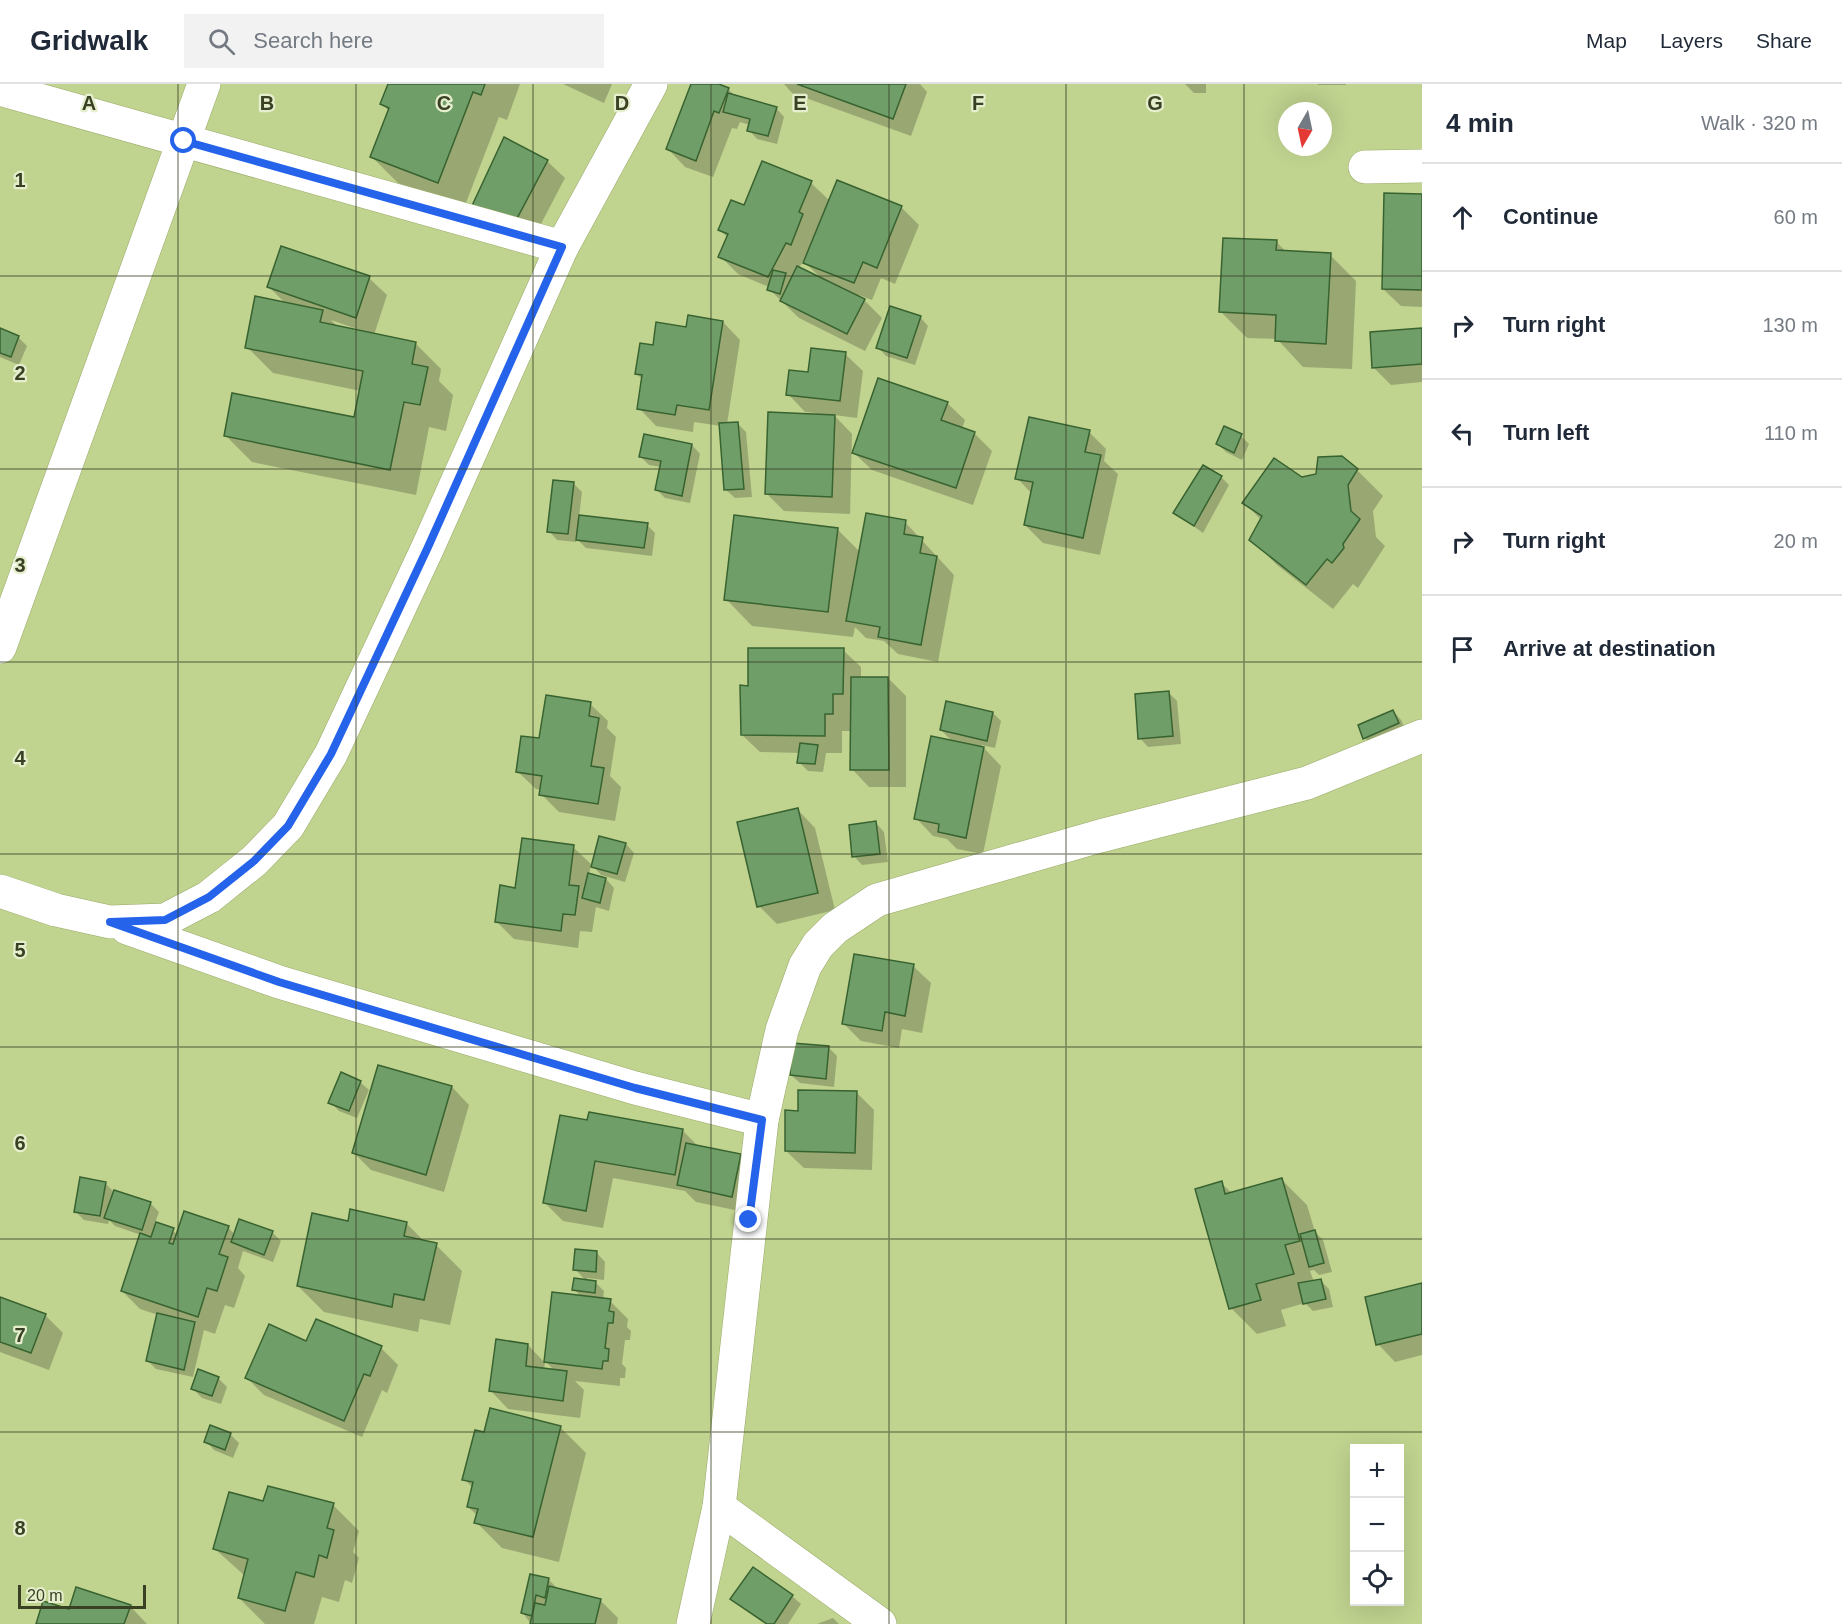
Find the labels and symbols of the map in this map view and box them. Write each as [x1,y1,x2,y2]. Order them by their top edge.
text: A [82,92,96,114]
text: B [260,92,274,114]
text: C [437,92,451,114]
text: D [615,92,629,114]
text: E [793,92,807,114]
text: F [972,92,984,114]
text: G [1147,92,1163,114]
north arrow [1278,102,1332,156]
route start [170,127,196,153]
text: 1 [14,169,26,191]
text: 2 [14,362,26,384]
text: 3 [14,554,26,576]
text: 4 [14,747,26,769]
text: 5 [14,939,26,961]
text: 6 [14,1132,26,1154]
route end [735,1206,761,1232]
text: 7 [14,1324,26,1346]
text: 8 [14,1517,26,1539]
scale bar [18,1582,146,1610]

